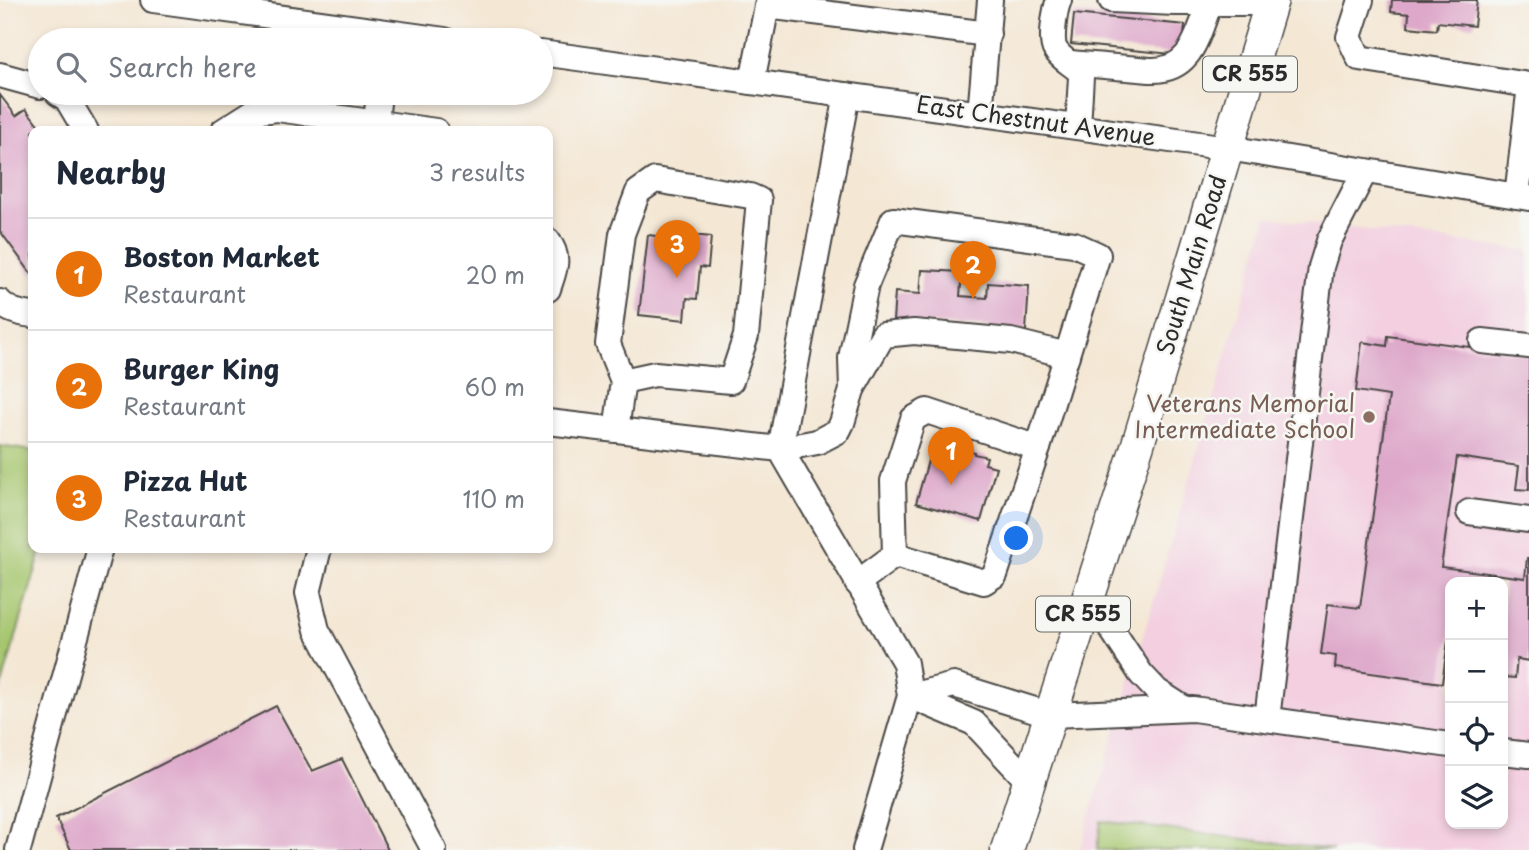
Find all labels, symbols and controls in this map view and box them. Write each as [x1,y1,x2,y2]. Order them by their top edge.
search box [28,28,553,105]
text: Search here [108,47,257,86]
icon: search [52,48,90,86]
road number: CR 555 [1203,56,1297,92]
street label: East Chestnut Avenue [914,85,1158,154]
text: Nearby [56,149,166,194]
text: 3 results [429,154,525,189]
street label: South Main Road [1147,170,1235,359]
pin: 3 [654,220,700,278]
text: Boston Market [123,237,320,276]
pin: 2 [950,241,996,299]
text: 1 [74,257,85,292]
text: 20 m [466,257,525,292]
text: Restaurant [123,276,246,311]
text: Burger King [123,349,279,388]
text: 2 [71,369,87,404]
text: 60 m [465,369,525,404]
place label: Veterans Memorial Intermediate School [1135,385,1355,446]
text: Restaurant [123,388,246,423]
marker: Veterans Memorial Intermediate School [1361,409,1377,425]
pin: 1 [928,427,974,485]
text: Pizza Hut [123,461,248,500]
text: 3 [71,481,87,516]
text: 110 m [463,481,525,516]
text: Restaurant [123,500,246,535]
your location [999,521,1033,555]
map controls [1445,577,1508,829]
button: + [1445,577,1508,640]
road number: CR 555 [1036,596,1130,632]
button: − [1445,640,1508,703]
button: locate [1445,703,1508,766]
button: layers [1445,766,1508,829]

